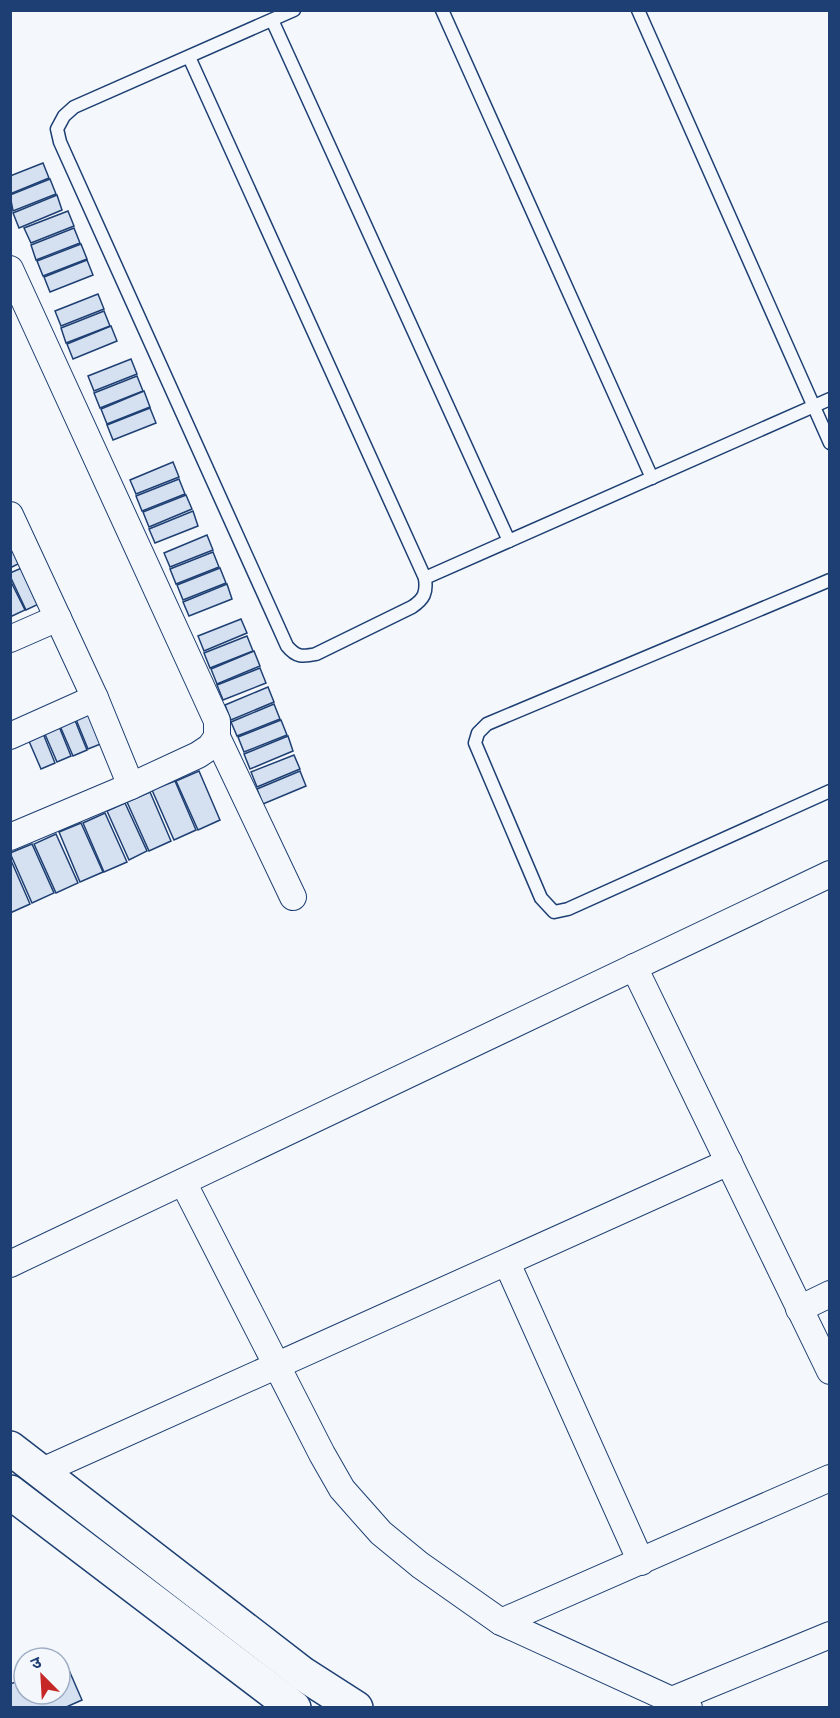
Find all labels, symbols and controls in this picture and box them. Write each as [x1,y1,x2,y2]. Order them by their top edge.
north arrow [12,1646,72,1706]
text: उ [28,1652,45,1673]

